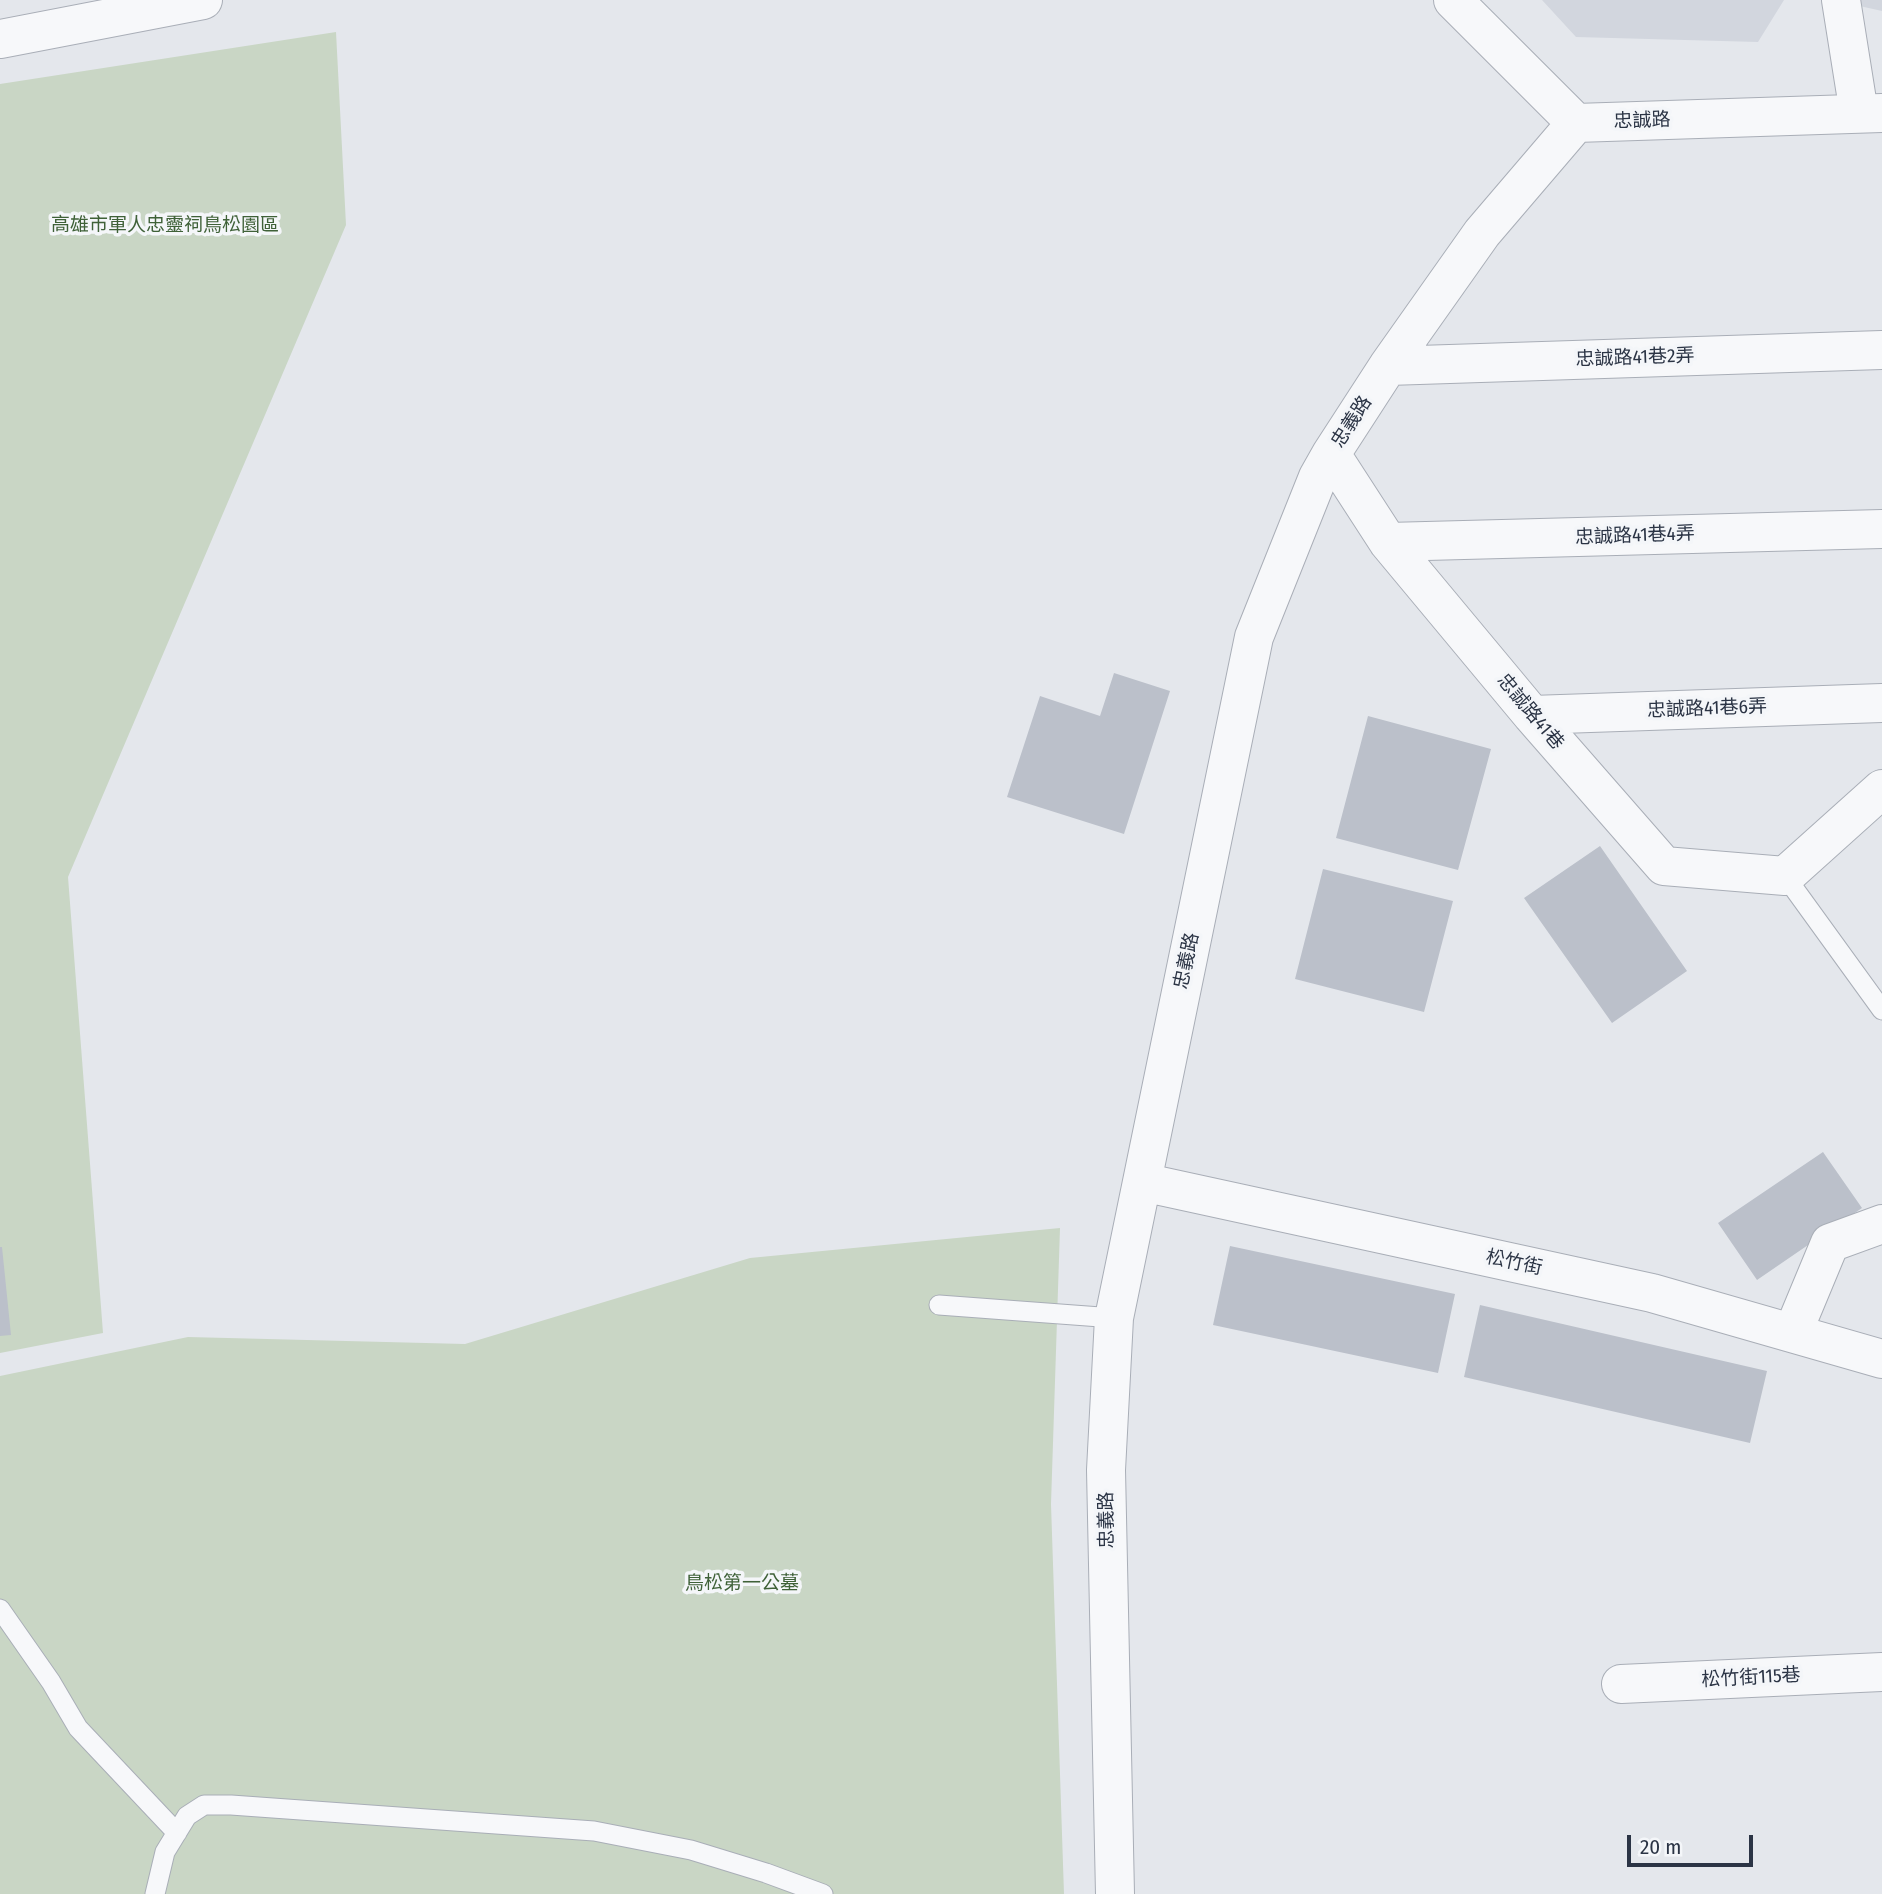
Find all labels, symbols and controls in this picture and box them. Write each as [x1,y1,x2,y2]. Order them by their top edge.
street label: 忠誠路 [1613,109,1671,133]
park label: 高雄市軍人忠靈祠鳥松園區 [51,215,279,237]
street label: 忠誠路41巷2弄 [1575,345,1695,371]
street label: 忠義路 [1327,392,1377,452]
street label: 忠誠路41巷4弄 [1575,523,1695,549]
street label: 忠誠路41巷 [1492,670,1568,754]
street label: 忠誠路41巷6弄 [1647,696,1767,722]
street label: 忠義路 [1170,931,1204,991]
street label: 松竹街 [1484,1246,1544,1280]
street label: 忠義路 [1095,1491,1119,1549]
park label: 鳥松第一公墓 [685,1573,799,1595]
street label: 松竹街115巷 [1701,1664,1801,1692]
scale bar [1630,1820,1756,1864]
text: 20 m [1640,1834,1681,1860]

